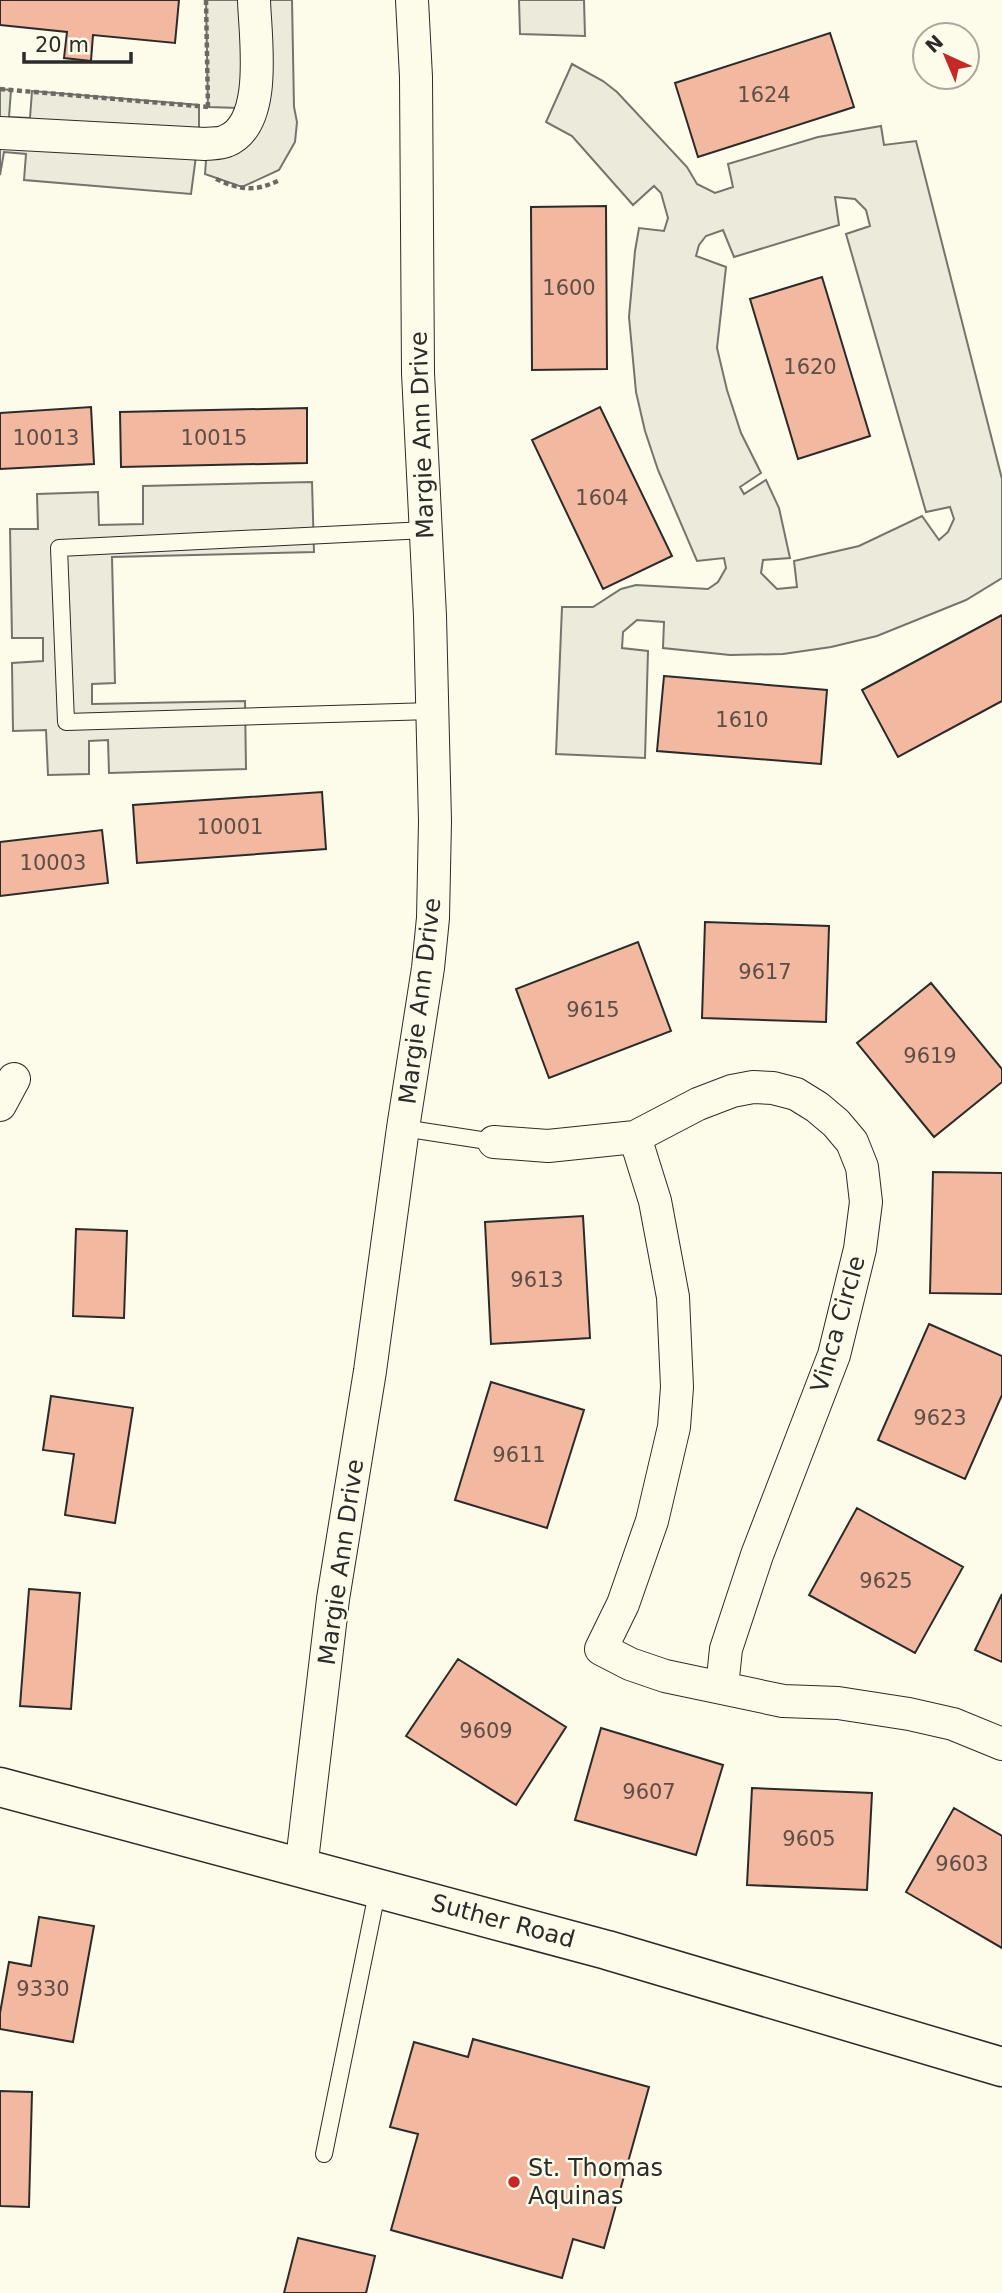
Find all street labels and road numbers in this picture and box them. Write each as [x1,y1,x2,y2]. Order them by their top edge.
street label: Margie Ann Drive [404,331,440,539]
street label: Margie Ann Drive [393,896,447,1106]
street label: Vinca Circle [805,1253,871,1395]
street label: Margie Ann Drive [313,1457,369,1667]
street label: Suther Road [428,1888,578,1954]

